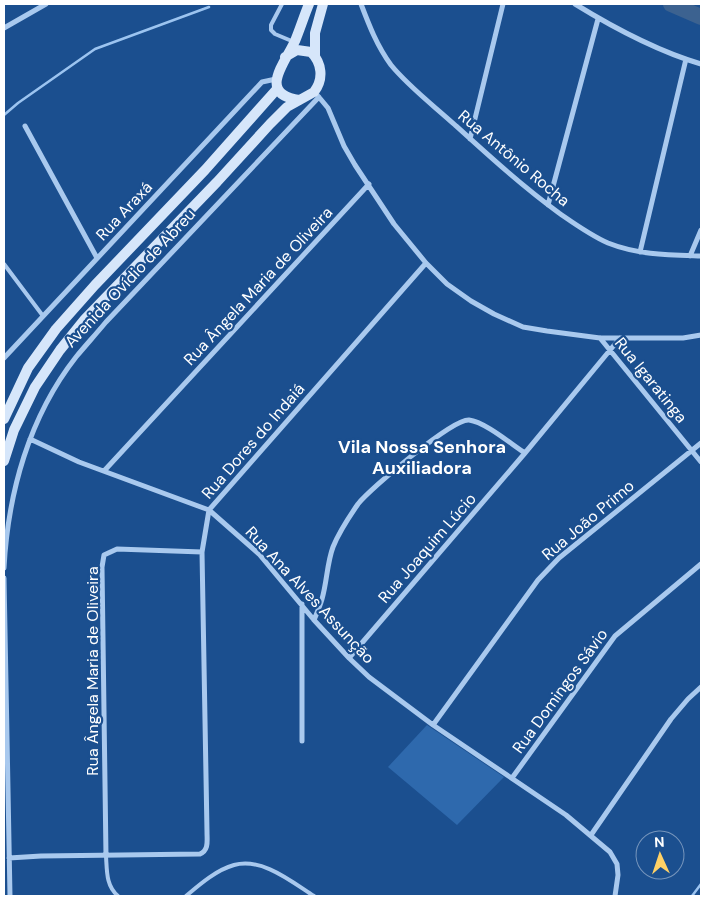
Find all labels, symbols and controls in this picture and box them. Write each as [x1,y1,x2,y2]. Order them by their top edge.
street label: Rua Antônio Rocha [454,105,574,211]
street label: Rua Araxá [91,177,157,245]
street label: Rua Ângela Maria de Oliveira [179,202,337,370]
street label: Avenida Ovídio de Abreu [60,204,200,352]
street label: Rua Igaratinga [610,333,692,427]
street label: Rua Dores do Indaiá [197,379,309,503]
district label: Vila Nossa Senhora Auxiliadora [338,435,506,480]
street label: Rua João Primo [537,475,639,565]
street label: Rua Joaquim Lúcio [373,488,481,608]
street label: Rua Ana Alves Assunção [241,522,379,668]
street label: Rua Ângela Maria de Oliveira [82,566,103,776]
street label: Rua Domingos Sávio [508,624,612,758]
north arrow [635,830,685,880]
text: N [654,833,665,851]

